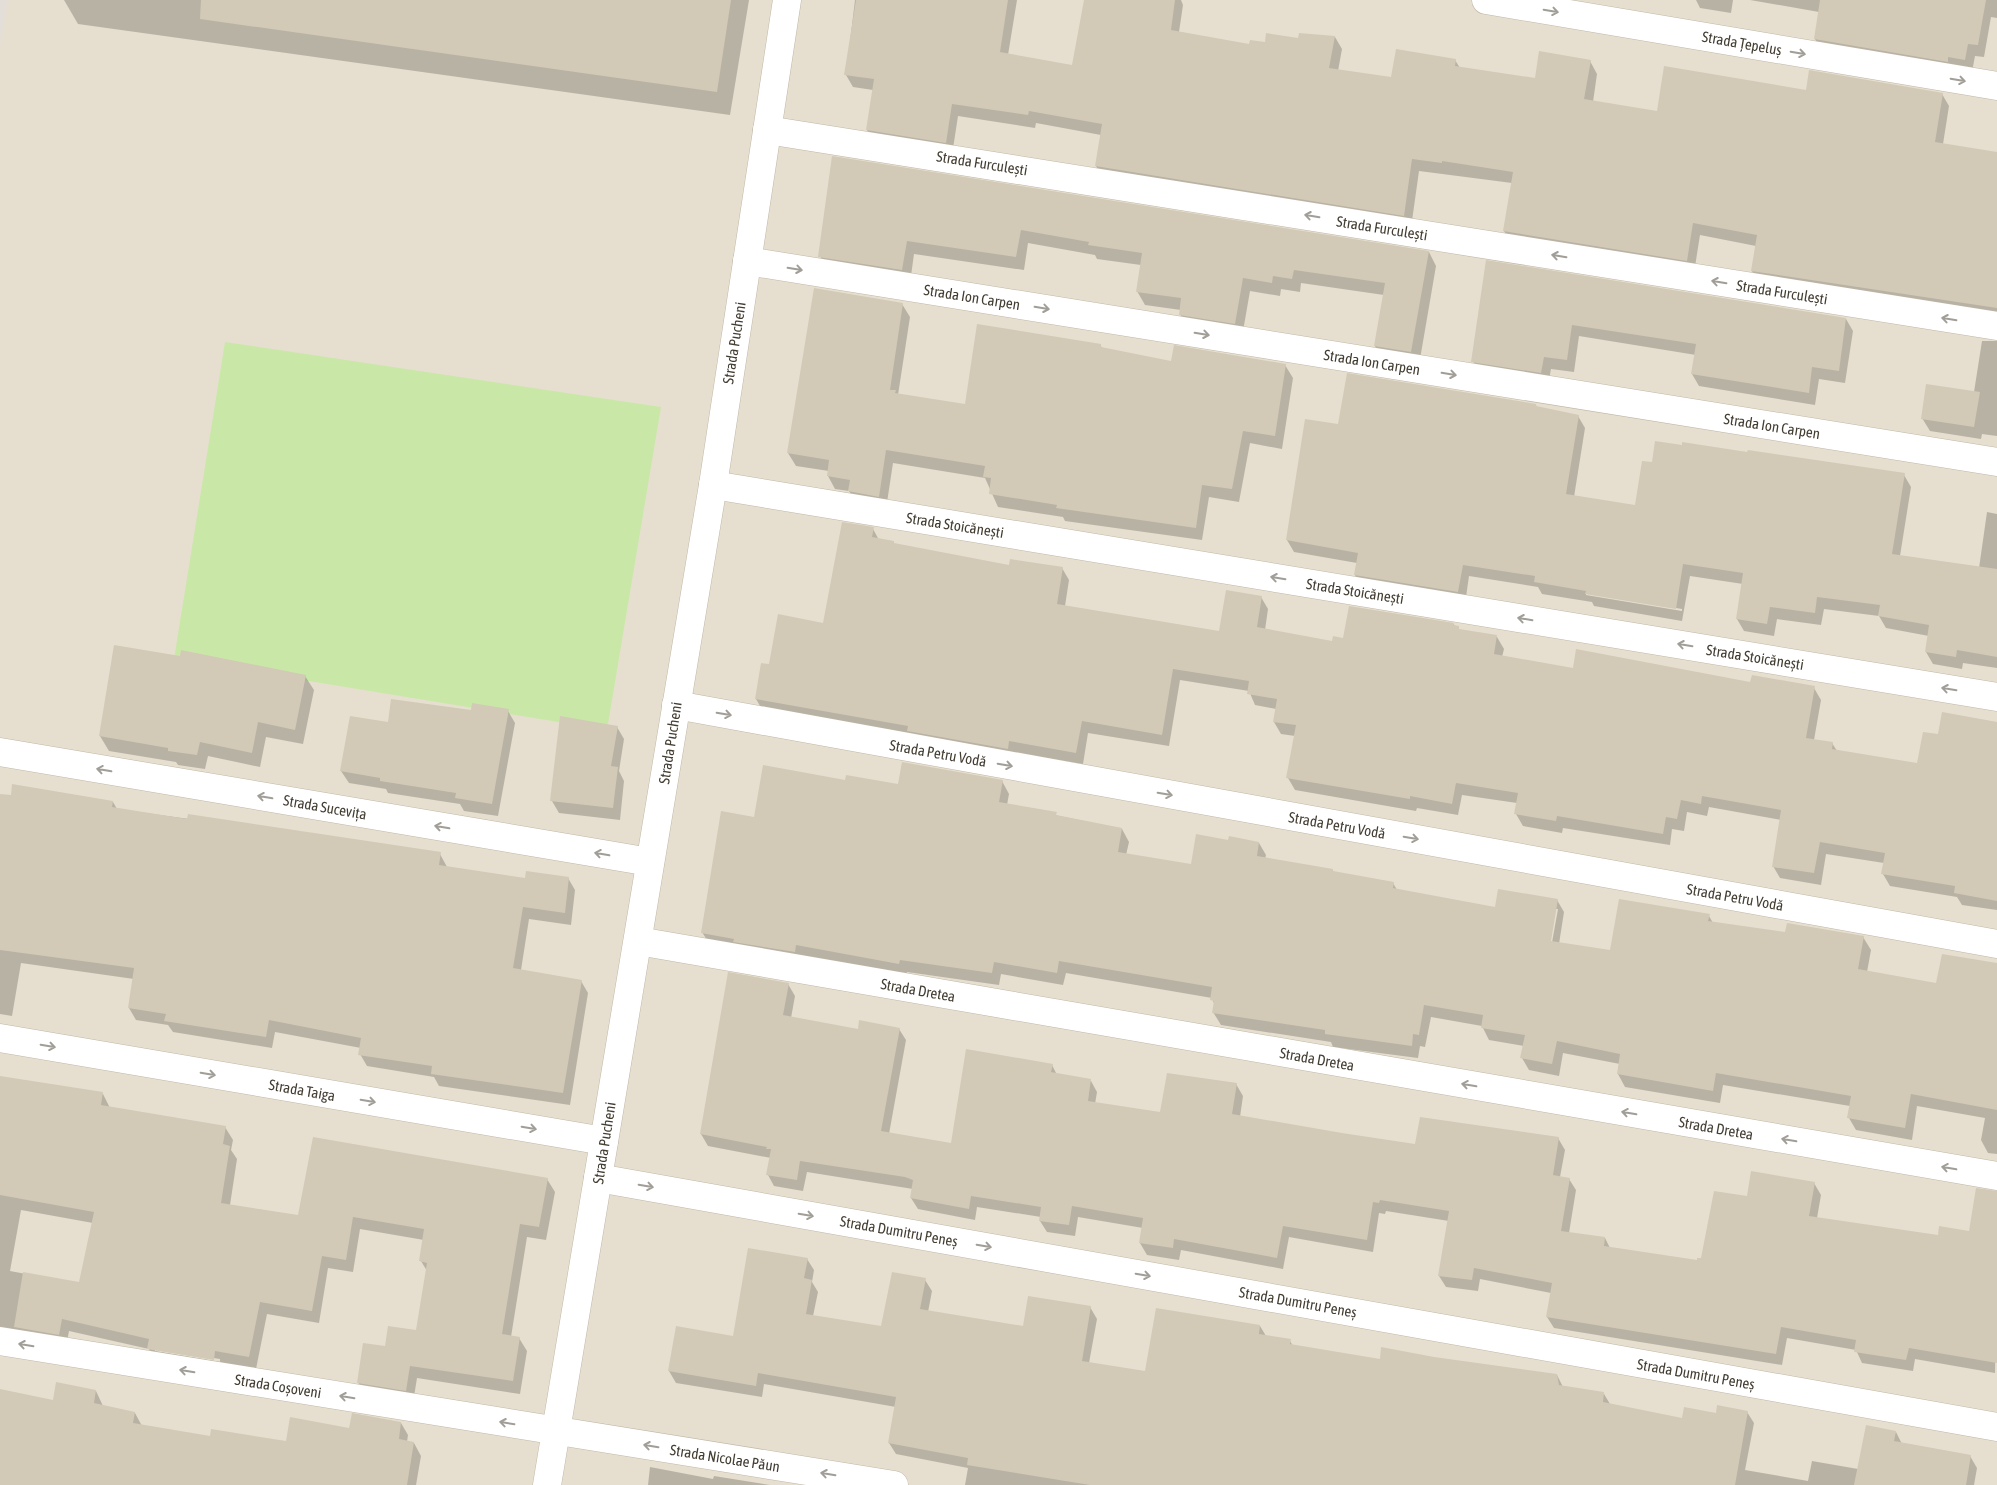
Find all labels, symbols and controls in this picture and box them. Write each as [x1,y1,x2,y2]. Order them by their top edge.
one-way arrow [1543,7,1559,17]
street label: Strada Țepeluș [1701,28,1783,58]
one-way arrow [1789,48,1805,58]
one-way arrow [1950,75,1966,85]
street label: Strada Furculești [935,147,1029,179]
one-way arrow [1304,211,1320,221]
street label: Strada Furculești [1335,212,1429,244]
one-way arrow [1551,251,1567,261]
one-way arrow [786,264,802,274]
one-way arrow [1712,276,1728,286]
street label: Strada Furculești [1735,276,1829,308]
street label: Strada Ion Carpen [923,281,1021,313]
street label: Strada Pucheni [719,301,749,385]
one-way arrow [1033,304,1049,314]
one-way arrow [1941,313,1957,323]
one-way arrow [1194,330,1210,340]
street label: Strada Ion Carpen [1323,346,1421,378]
one-way arrow [1441,369,1457,379]
street label: Strada Ion Carpen [1723,410,1821,442]
street label: Strada Stoicănești [905,509,1005,541]
one-way arrow [1270,573,1286,583]
street label: Strada Stoicănești [1305,575,1405,607]
one-way arrow [1517,613,1533,623]
one-way arrow [1677,640,1693,650]
street label: Strada Stoicănești [1705,641,1805,673]
one-way arrow [1941,683,1957,693]
street label: Strada Pucheni [655,701,685,785]
one-way arrow [716,710,732,720]
street label: Strada Petru Vodă [888,736,988,770]
one-way arrow [996,760,1012,770]
one-way arrow [97,764,113,774]
one-way arrow [1156,789,1172,799]
one-way arrow [257,791,273,801]
street label: Strada Sucevița [282,791,368,823]
street label: Strada Petru Vodă [1287,808,1387,842]
one-way arrow [435,821,451,831]
one-way arrow [1402,834,1418,844]
one-way arrow [595,848,611,858]
street label: Strada Petru Vodă [1685,880,1785,914]
street label: Strada Dretea [879,975,957,1005]
one-way arrow [40,1042,56,1052]
street label: Strada Dretea [1278,1044,1356,1074]
one-way arrow [200,1069,216,1079]
street label: Strada Taiga [268,1076,336,1104]
one-way arrow [1461,1079,1477,1089]
one-way arrow [360,1096,376,1106]
street label: Strada Pucheni [589,1101,619,1185]
one-way arrow [1621,1107,1637,1117]
street label: Strada Dretea [1677,1113,1755,1143]
one-way arrow [520,1124,536,1134]
one-way arrow [1781,1135,1797,1145]
one-way arrow [1941,1162,1957,1172]
one-way arrow [638,1182,654,1192]
one-way arrow [798,1210,814,1220]
street label: Strada Dumitru Peneș [839,1212,959,1250]
one-way arrow [975,1242,991,1252]
one-way arrow [1135,1270,1151,1280]
street label: Strada Dumitru Peneș [1238,1283,1358,1321]
one-way arrow [19,1340,35,1350]
street label: Strada Dumitru Peneș [1636,1355,1756,1393]
one-way arrow [179,1366,195,1376]
street label: Strada Coșoveni [233,1371,323,1401]
one-way arrow [339,1392,355,1402]
one-way arrow [500,1418,516,1428]
one-way arrow [643,1440,659,1450]
street label: Strada Nicolae Păun [669,1441,781,1475]
one-way arrow [821,1469,837,1479]

